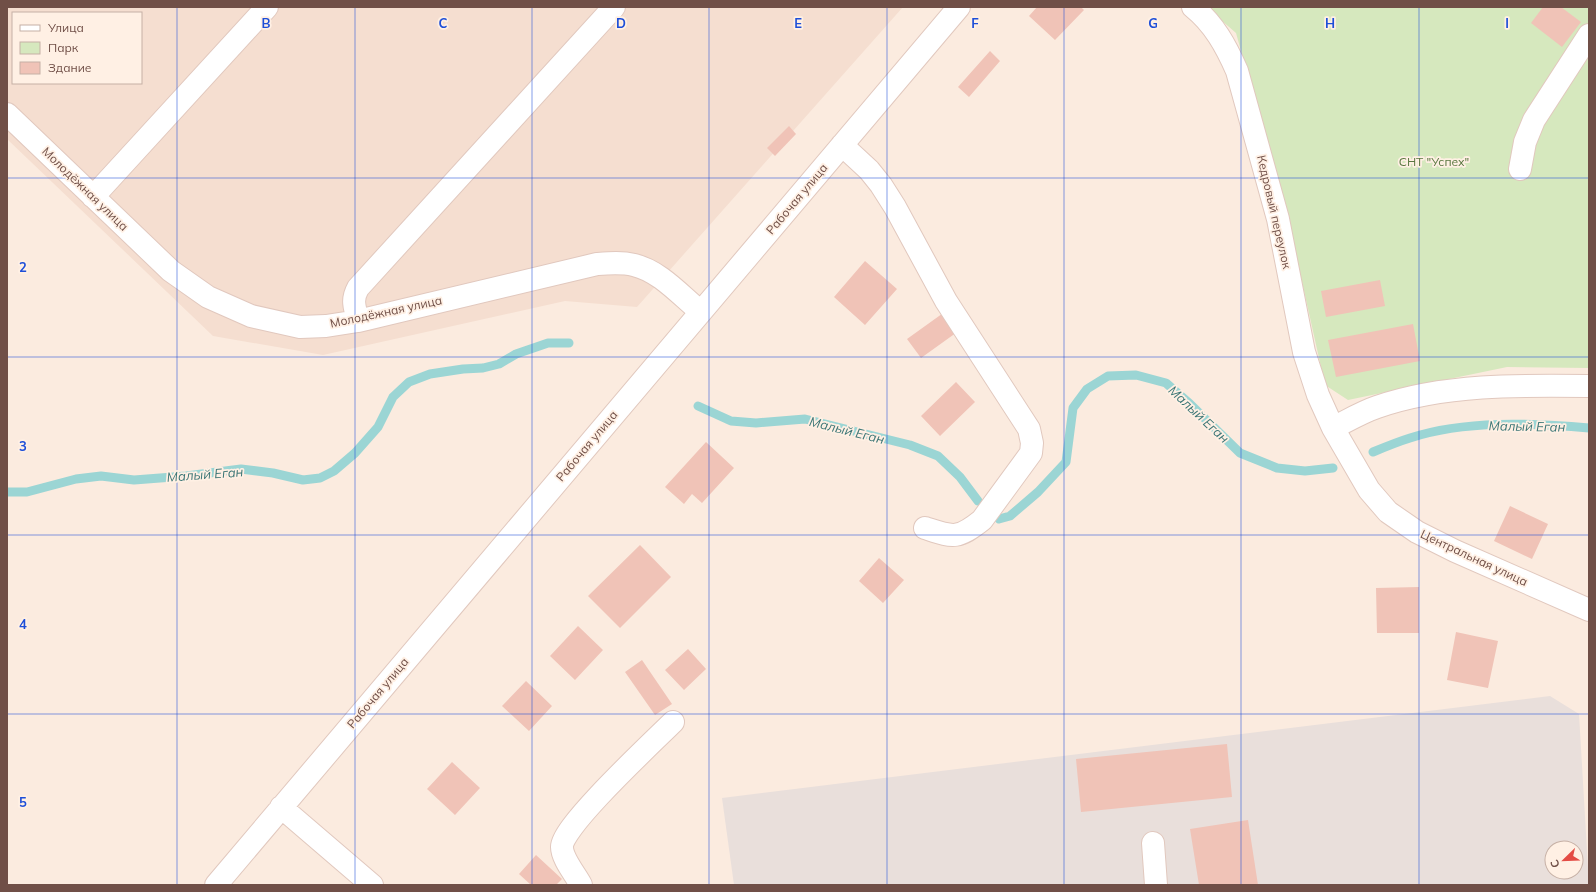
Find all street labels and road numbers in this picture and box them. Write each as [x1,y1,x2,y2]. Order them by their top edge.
street label: Молодёжная улица [39,144,132,234]
street label: Кедровый переулок [1254,154,1295,271]
street label: Рабочая улица [763,160,831,237]
street label: Молодёжная улица [329,292,443,331]
street label: Рабочая улица [553,407,621,484]
street label: Центральная улица [1418,526,1530,589]
street label: Рабочая улица [344,654,412,731]

